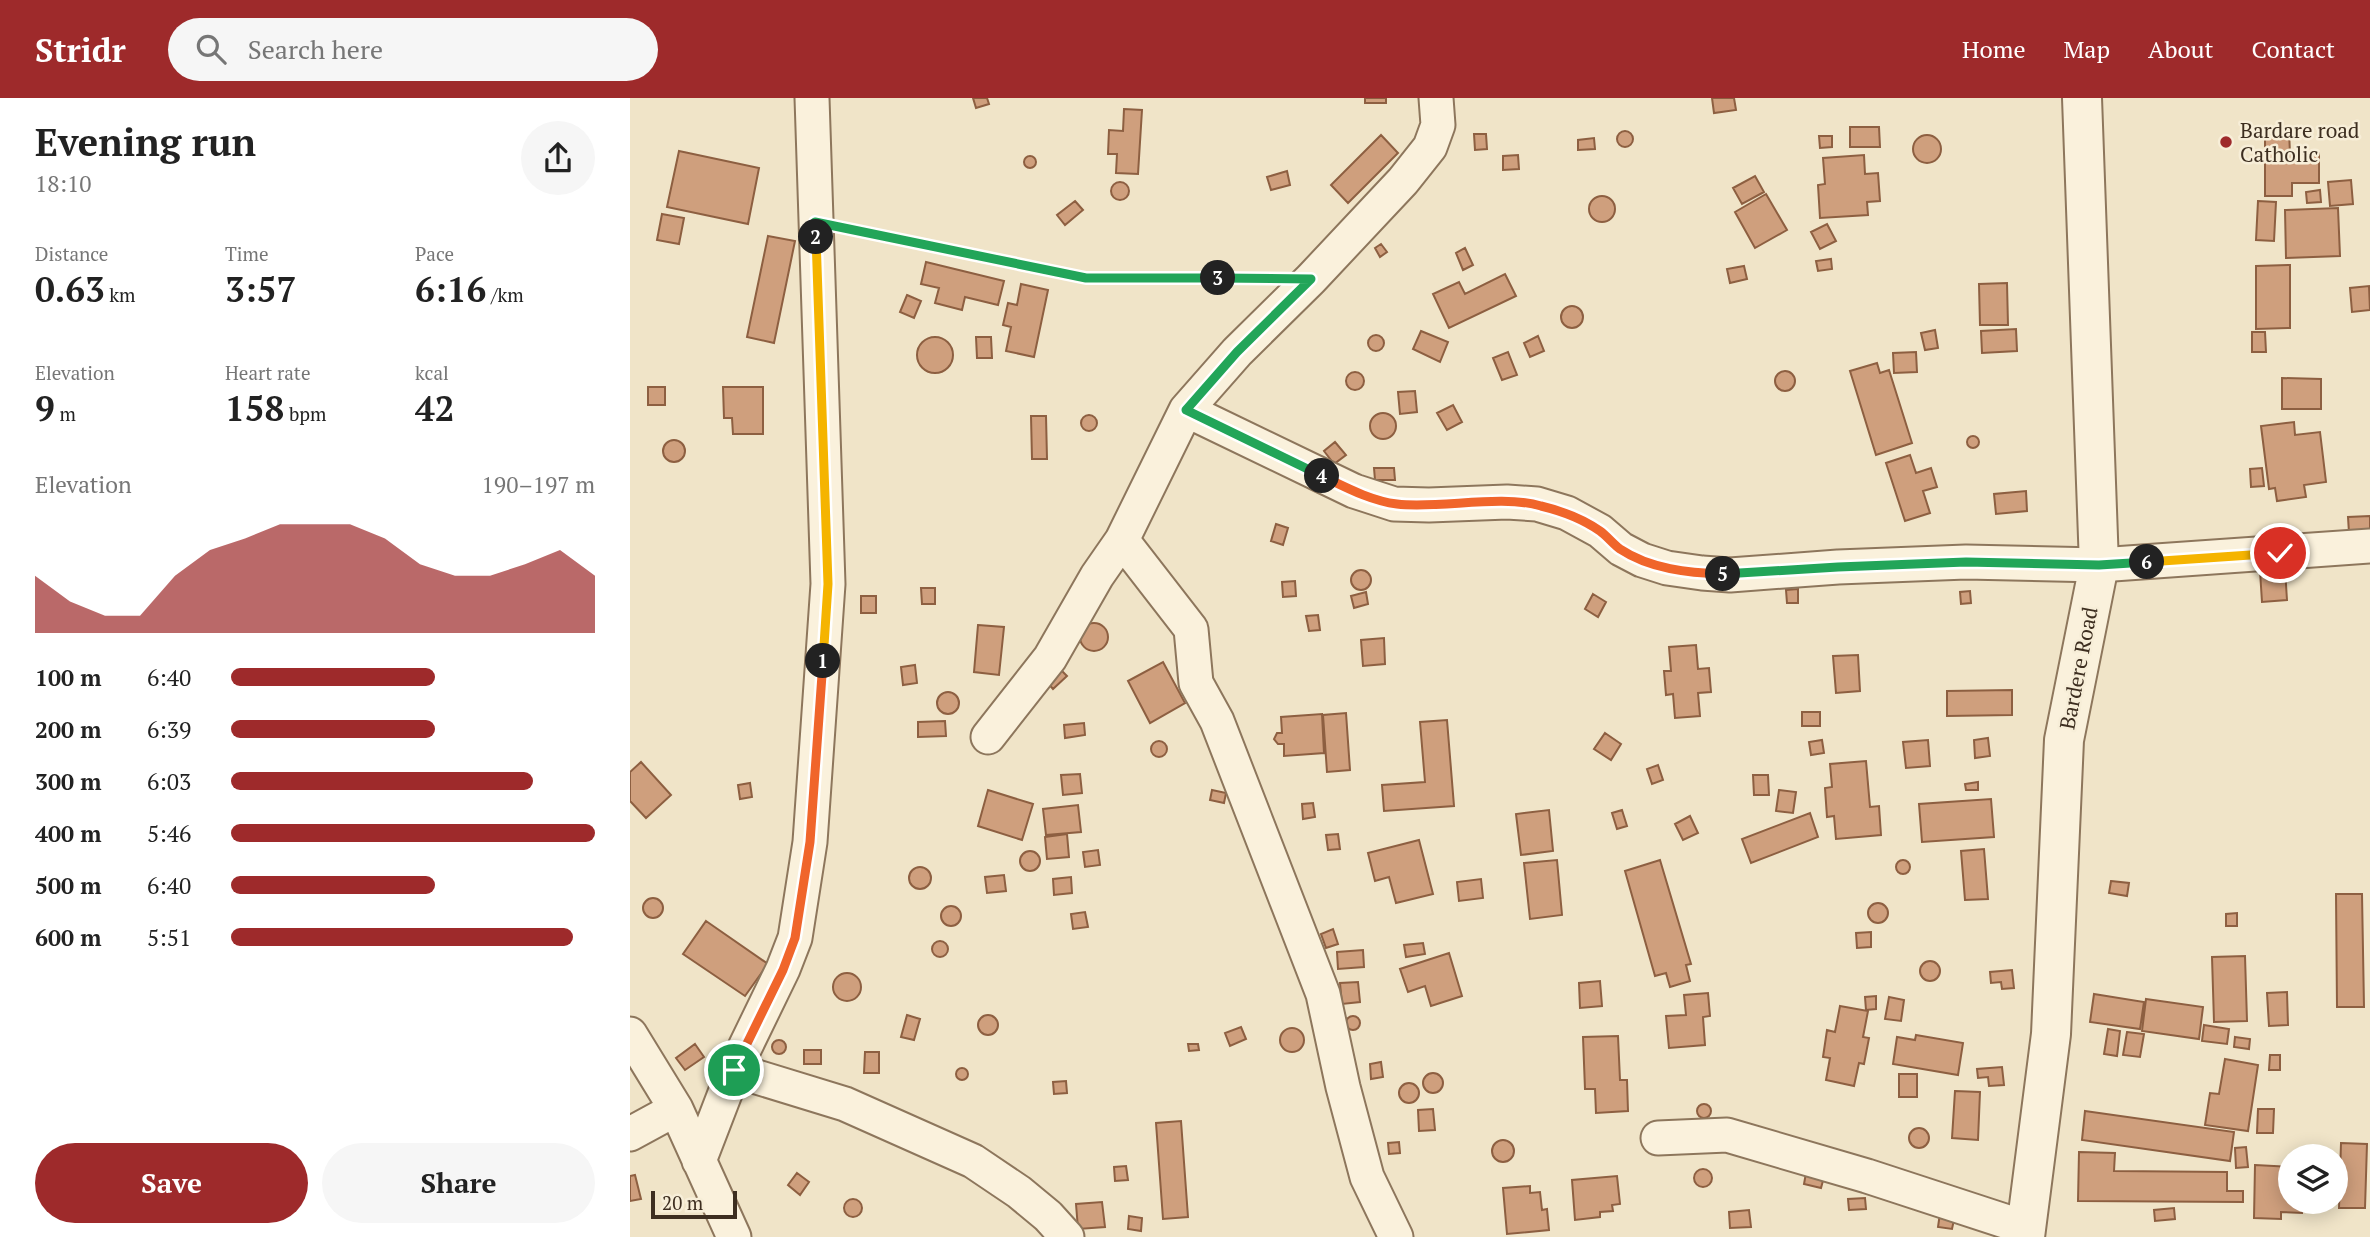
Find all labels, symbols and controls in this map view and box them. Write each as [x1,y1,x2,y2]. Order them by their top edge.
search box [168,18,658,81]
text: Stridr [35,28,126,71]
icon: search [192,30,230,68]
text: Search here [248,32,383,66]
text: Home [1962,33,2026,65]
text: Map [2064,33,2110,65]
text: About [2148,33,2214,65]
text: Contact [2252,33,2335,65]
place label: Bardare road Catholic [2240,116,2360,168]
text: Evening run [35,117,256,167]
button: share [521,121,595,195]
marker: Bardare road Catholic [2218,134,2234,150]
text: 18:10 [35,168,92,199]
pin: 2 [798,220,834,254]
text: 2 [810,224,821,249]
text: Distance [35,241,108,266]
text: Time [225,241,268,266]
text: Pace [415,241,454,266]
pin: 3 [1200,260,1236,296]
text: 3 [1212,265,1223,290]
text: 0.63 [35,266,105,312]
text: 3:57 [225,266,296,312]
text: 6:16 [415,266,486,312]
text: km [105,282,136,307]
text: /km [486,282,524,307]
text: Elevation [35,360,115,385]
text: Heart rate [225,360,310,385]
text: kcal [415,360,449,385]
text: 9 [35,385,55,431]
text: 158 [225,385,284,431]
text: 42 [415,385,455,431]
text: m [55,401,76,426]
text: bpm [284,401,326,426]
pin: 4 [1304,458,1340,494]
text: 4 [1316,463,1327,488]
text: Elevation [35,469,132,500]
text: 190–197 m [482,469,595,500]
pin [2250,523,2310,583]
icon: check [2261,534,2299,572]
pin: 6 [2130,545,2164,580]
text: 6 [2141,549,2152,574]
pin: 5 [1706,556,1740,592]
text: 5 [1717,561,1728,586]
street label: Bardere Road [2052,604,2104,732]
pin: 1 [806,644,840,678]
text: 1 [817,648,828,673]
text: 100 m [35,662,101,693]
text: 6:40 [147,662,191,693]
text: 200 m [35,714,101,745]
text: 6:39 [147,714,191,745]
text: 300 m [35,766,101,797]
text: 6:03 [147,766,191,797]
text: 400 m [35,818,101,849]
text: 5:46 [147,818,191,849]
text: 500 m [35,870,101,901]
text: 6:40 [147,870,191,901]
text: 600 m [35,922,101,953]
text: 5:51 [147,922,191,953]
pin [704,1040,764,1100]
icon: arrive [715,1051,753,1089]
button: Save [35,1143,308,1223]
button: Share [322,1143,595,1223]
map controls [2278,1144,2348,1214]
button: layers [2278,1144,2348,1214]
scale bar [651,1188,737,1220]
text: 20 m [662,1190,703,1215]

